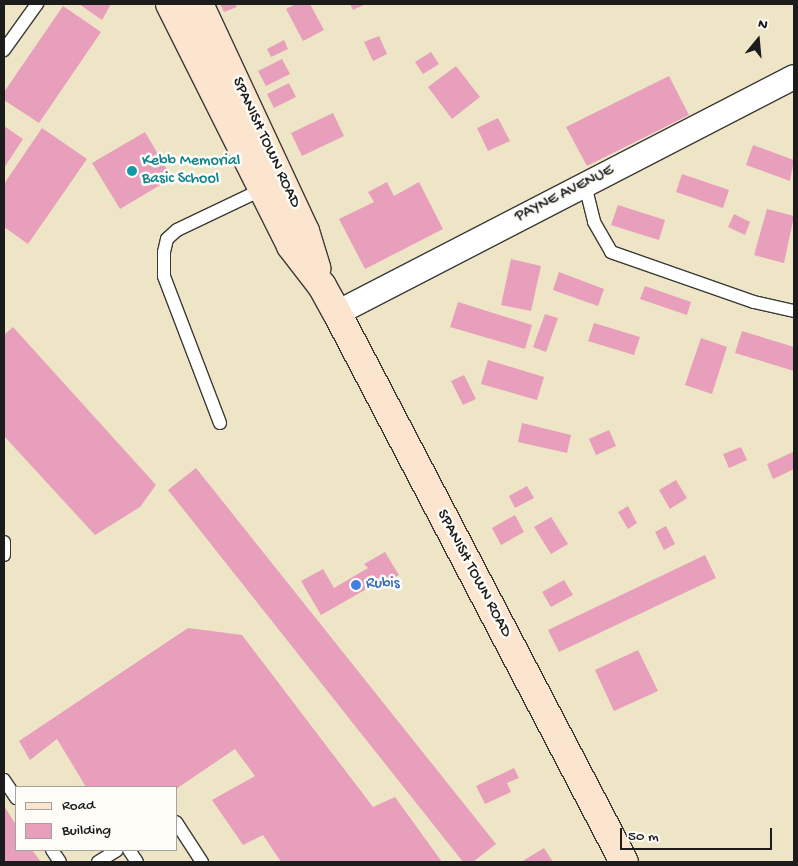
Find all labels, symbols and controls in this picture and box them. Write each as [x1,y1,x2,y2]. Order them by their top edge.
north arrow [733,15,783,65]
text: N [756,16,769,35]
street label: SPANISH TOWN ROAD [226,75,304,211]
place label: Kebb Memorial Basic School [142,152,240,190]
street label: PAYNE AVENUE [513,162,617,228]
marker: Kebb Memorial Basic School [126,165,138,177]
street label: SPANISH TOWN ROAD [431,507,515,641]
place label: Rubis [366,575,400,595]
marker: Rubis [350,579,362,591]
legend [15,786,178,851]
text: Road [62,797,95,815]
scale bar [623,818,776,850]
text: Building [62,822,111,840]
text: 50 m [628,828,659,846]

